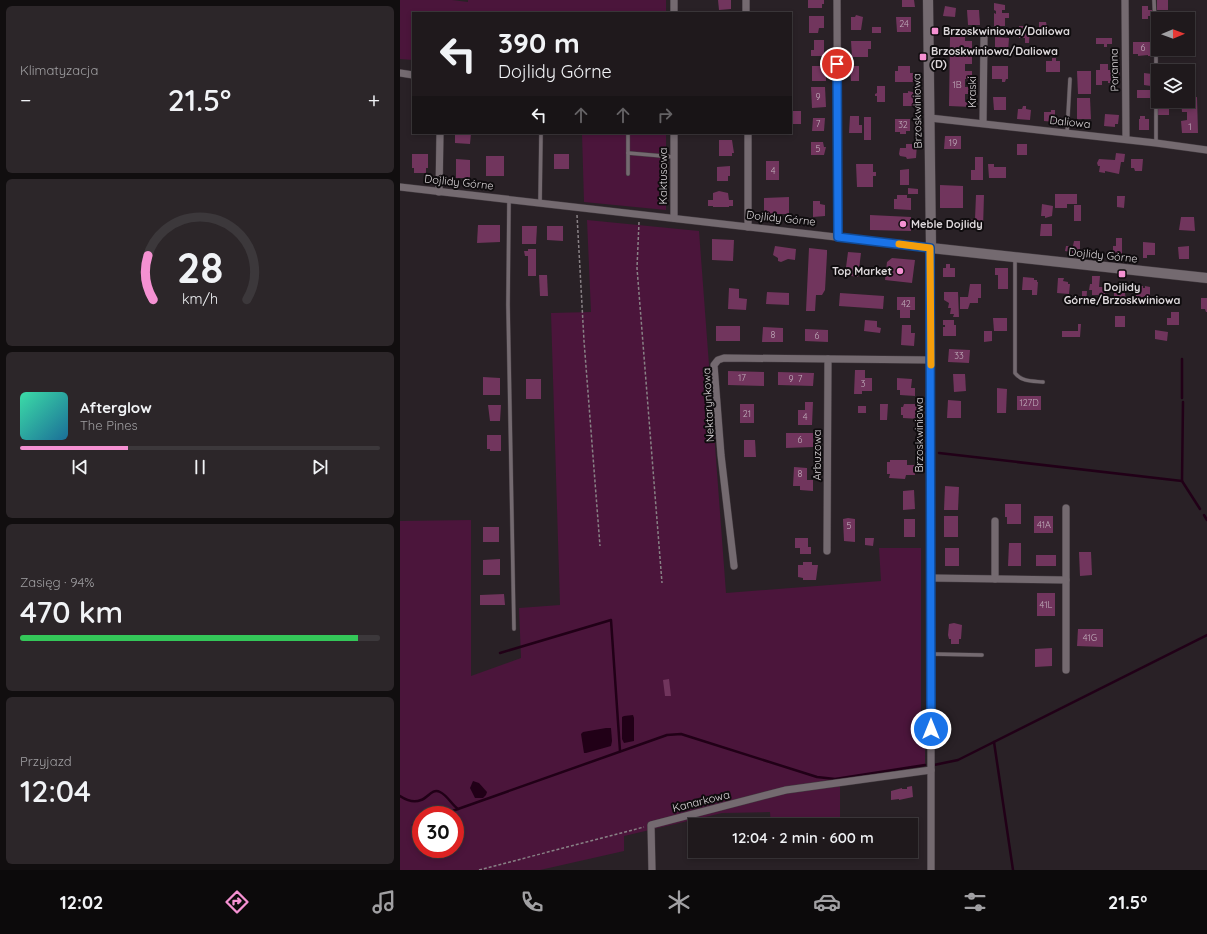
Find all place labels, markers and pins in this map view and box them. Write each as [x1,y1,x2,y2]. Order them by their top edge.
place label: Brzoskwiniowa/Daliowa [943,24,1070,38]
marker: Brzoskwiniowa/Daliowa [930,26,940,36]
place label: Brzoskwiniowa/Daliowa (D) [931,44,1058,71]
pin [820,47,854,81]
marker: Brzoskwiniowa/Daliowa (D) [918,52,928,62]
place label: Meble Dojlidy [911,217,983,231]
marker: Meble Dojlidy [898,219,908,229]
place label: Top Market [832,264,892,278]
marker: Top Market [895,266,905,276]
marker: Dojlidy Górne/Brzoskwiniowa [1117,269,1127,279]
place label: Dojlidy Górne/Brzoskwiniowa [1064,280,1180,307]

